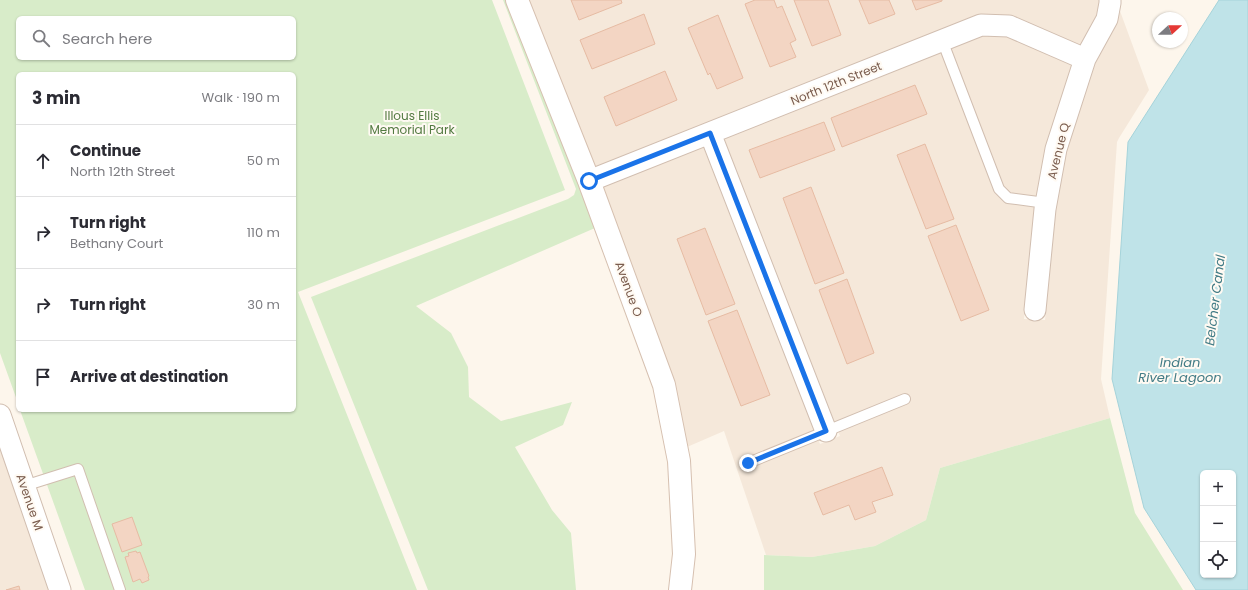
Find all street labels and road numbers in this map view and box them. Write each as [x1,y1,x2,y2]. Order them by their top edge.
street label: North 12th Street [788,57,884,109]
street label: Avenue Q [1043,120,1073,181]
street label: Avenue O [611,259,647,319]
street label: Avenue M [12,472,48,532]

